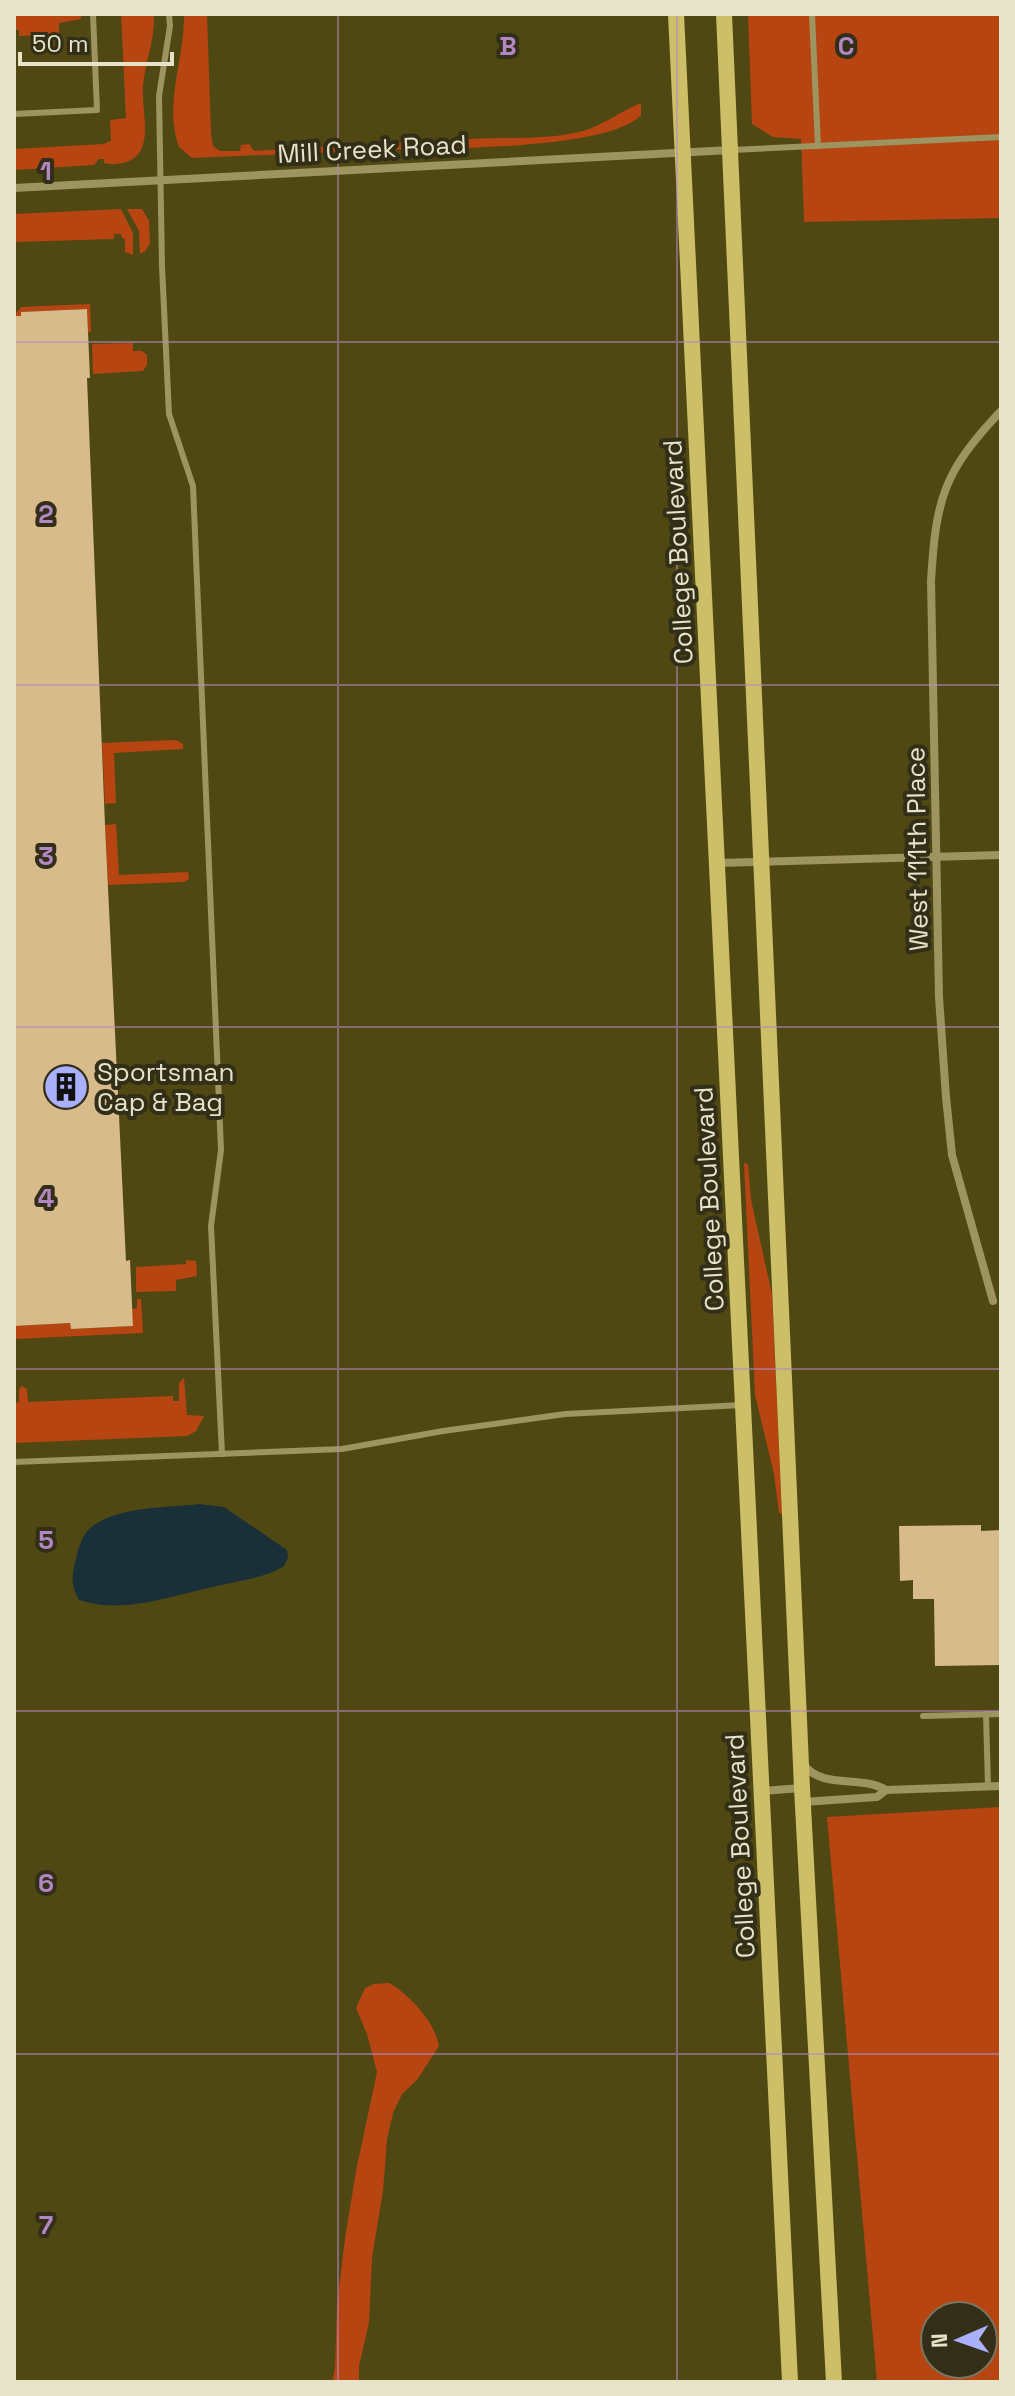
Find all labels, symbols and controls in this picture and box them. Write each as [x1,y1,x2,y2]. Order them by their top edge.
scale bar [20,16,172,66]
text: 50 m [32,28,89,59]
text: B [499,29,517,63]
text: C [838,29,854,63]
street label: Mill Creek Road [276,127,468,171]
text: 1 [40,154,52,188]
street label: College Boulevard [655,439,701,665]
text: 2 [38,497,54,531]
street label: West 111th Place [898,746,936,952]
text: 3 [38,839,54,873]
place label: Sportsman Cap & Bag [97,1055,234,1119]
building icon: Sportsman Cap & Bag [42,1063,90,1111]
street label: College Boulevard [686,1086,732,1312]
text: 4 [38,1181,54,1215]
text: 5 [38,1523,54,1557]
street label: College Boulevard [717,1733,763,1959]
text: 6 [38,1866,54,1900]
text: 7 [39,2208,53,2242]
north arrow [919,2300,999,2380]
text: N [925,2333,953,2349]

